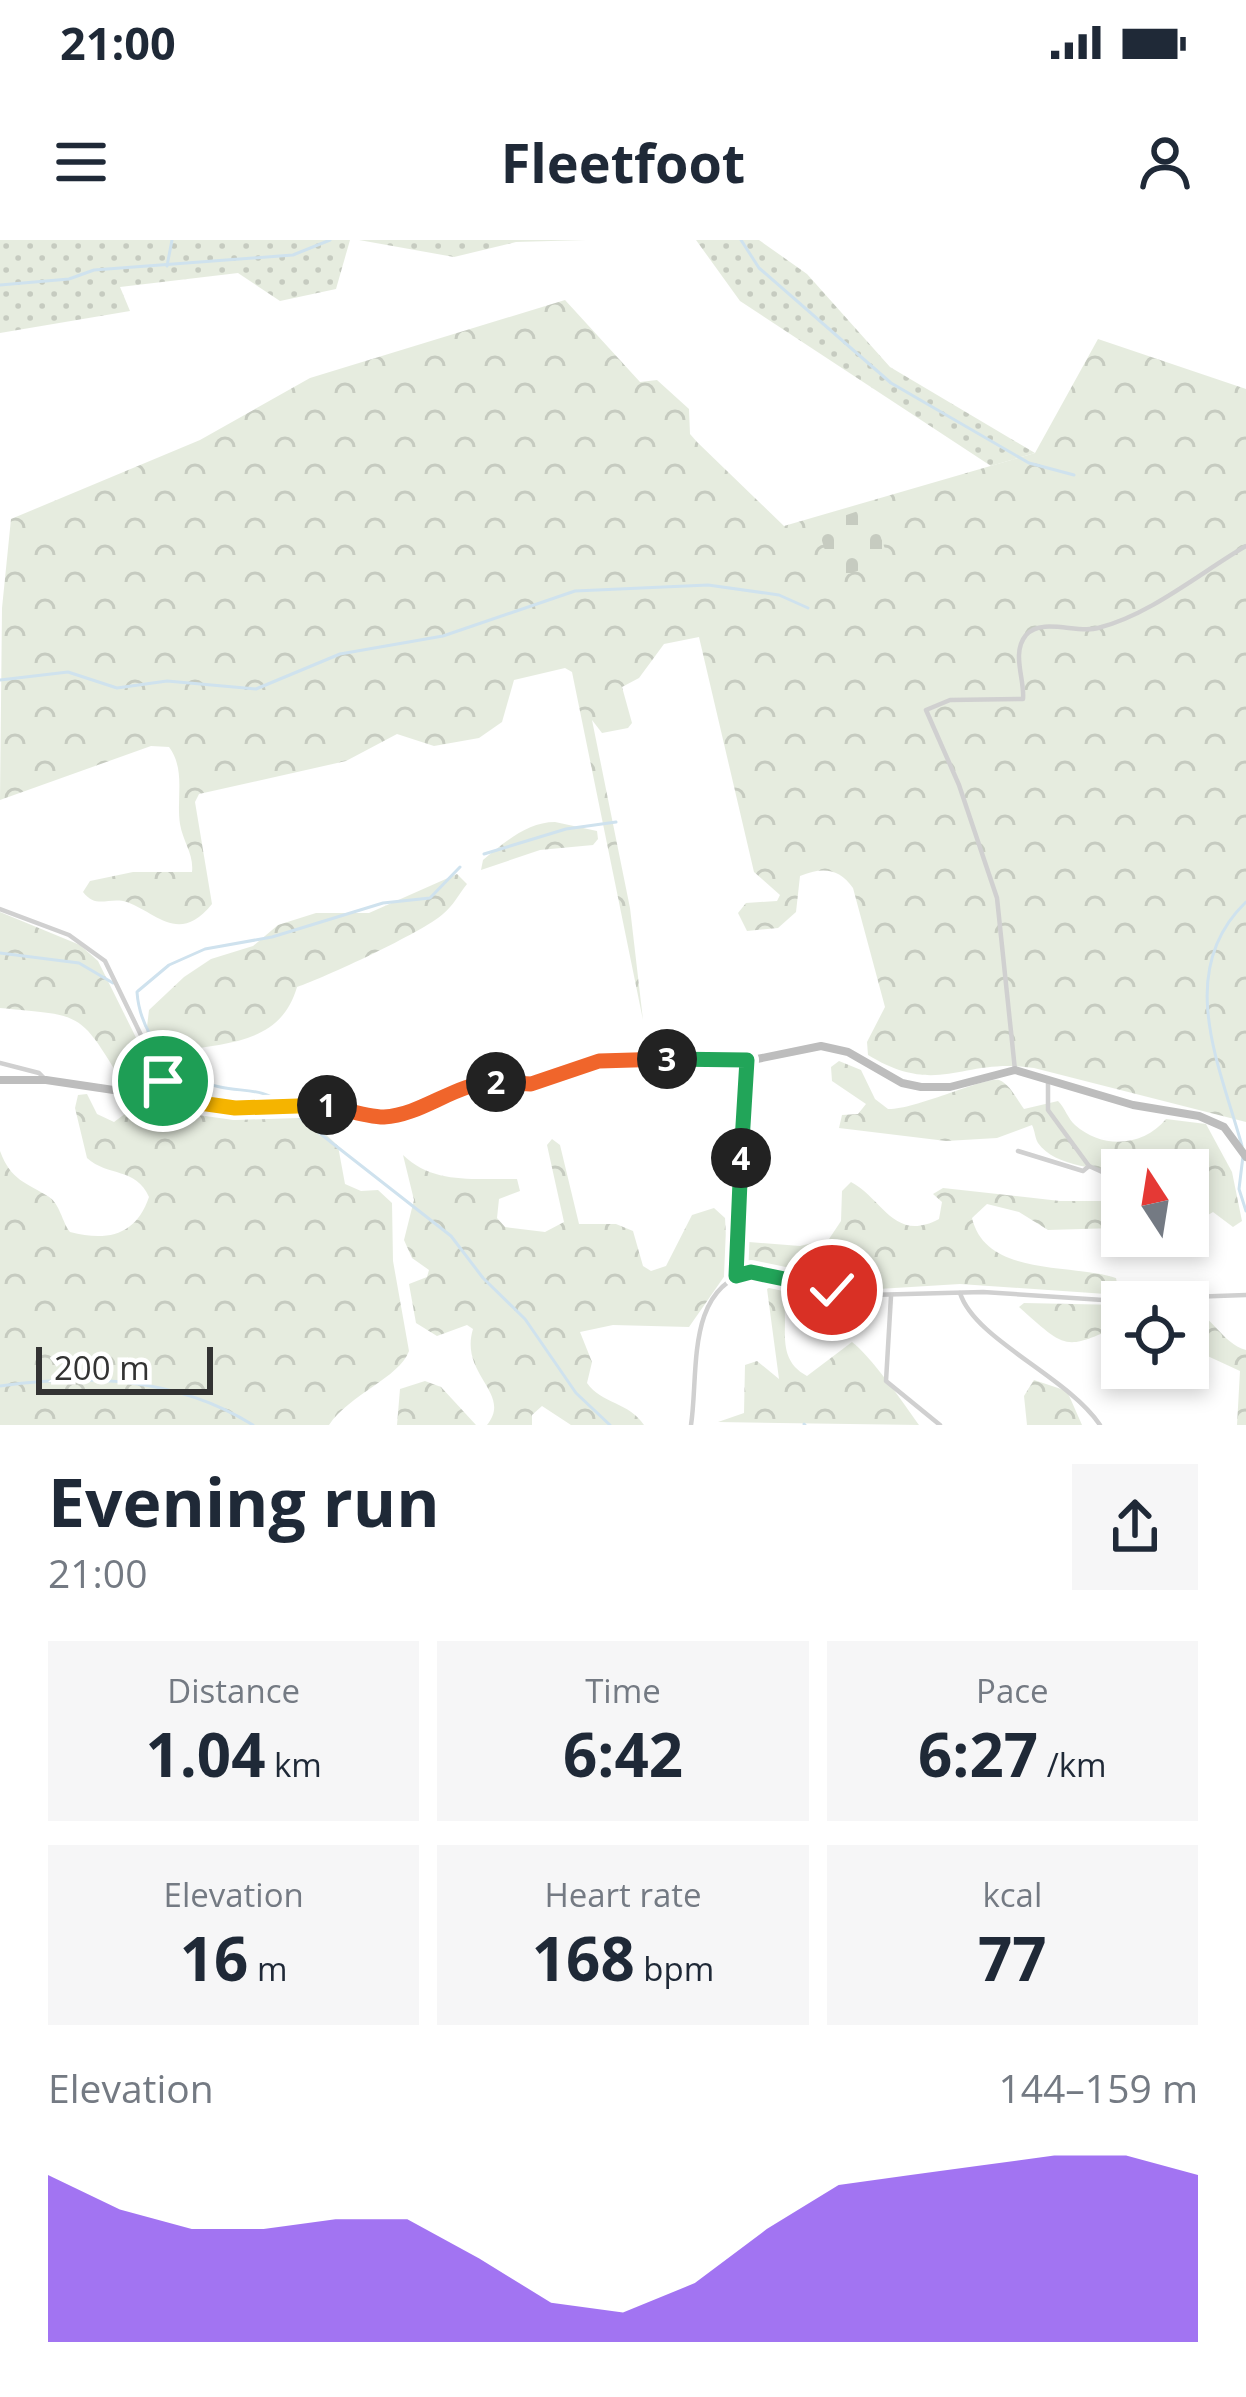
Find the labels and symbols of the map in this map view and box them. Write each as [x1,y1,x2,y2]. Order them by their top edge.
pin: 3 [637,1029,697,1089]
pin [112,1030,214,1132]
pin: 2 [466,1052,526,1112]
pin: 1 [297,1075,357,1135]
pin: 4 [711,1128,771,1188]
north arrow [1101,1149,1209,1257]
pin [781,1239,883,1341]
scale bar [36,1341,213,1394]

